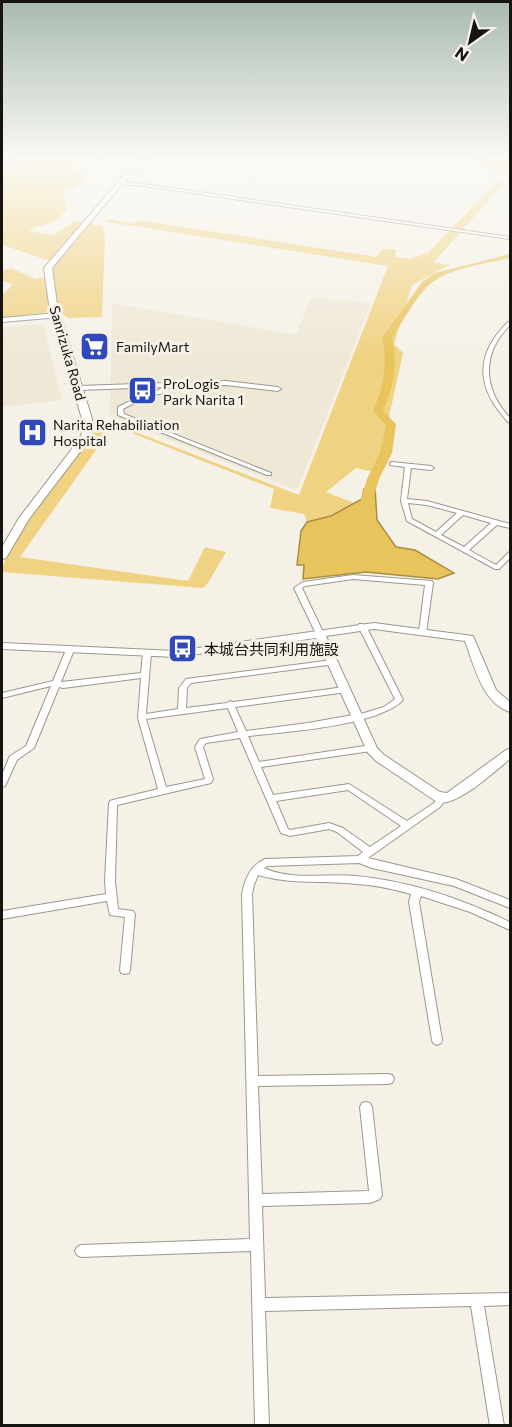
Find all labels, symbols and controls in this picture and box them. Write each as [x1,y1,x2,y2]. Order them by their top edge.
north arrow [440,12,500,72]
text: N [451,44,472,66]
street label: Sanrizuka Road [46,304,90,402]
supermarket icon: FamilyMart [79,330,111,362]
place label: FamilyMart [116,338,190,355]
bus stop icon: ProLogis Park Narita 1 [126,375,158,407]
place label: ProLogis Park Narita 1 [163,375,244,408]
hospital icon: Narita Rehabiliation Hospital [16,416,48,448]
place label: Narita Rehabiliation Hospital [53,416,180,449]
bus stop icon: 本城台共同利用施設 [167,633,199,665]
place label: 本城台共同利用施設 [204,640,339,658]

